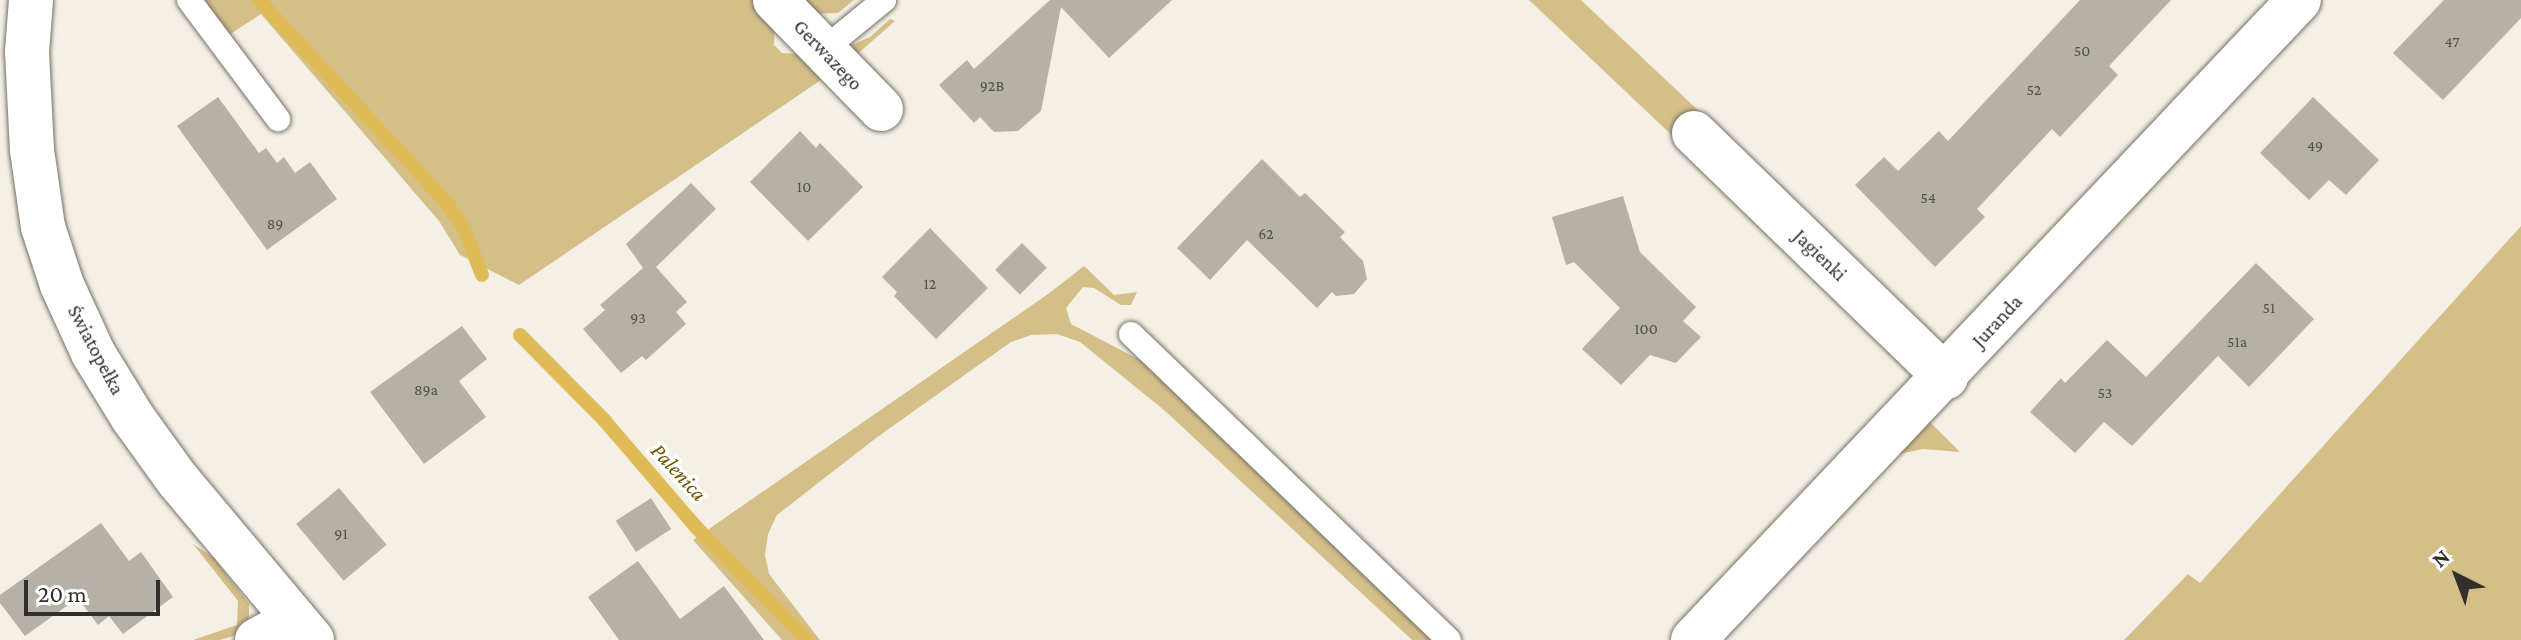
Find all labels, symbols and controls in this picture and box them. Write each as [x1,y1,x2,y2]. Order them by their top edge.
street label: Gerwazego [788,15,868,95]
house number: 47 [2444,32,2460,52]
house number: 50 [2074,41,2090,61]
house number: 92B [980,76,1004,96]
house number: 52 [2027,80,2041,100]
house number: 49 [2307,136,2323,156]
house number: 10 [797,177,811,197]
house number: 54 [1920,188,1936,208]
house number: 89 [267,214,283,234]
house number: 62 [1258,224,1274,244]
street label: Jagienki [1789,224,1851,286]
house number: 12 [924,274,936,294]
street label: Juranda [1967,290,2027,352]
house number: 51 [2263,298,2275,318]
street label: Światopełka [62,301,130,399]
house number: 93 [630,308,646,328]
house number: 100 [1634,319,1658,339]
house number: 51a [2227,332,2247,352]
house number: 89a [414,380,438,400]
house number: 53 [2098,383,2112,403]
water label: Palenica [646,437,712,507]
house number: 91 [334,524,348,544]
north arrow [2417,536,2497,616]
text: N [2427,543,2455,572]
scale bar [28,564,164,614]
text: 20 m [38,580,87,607]

